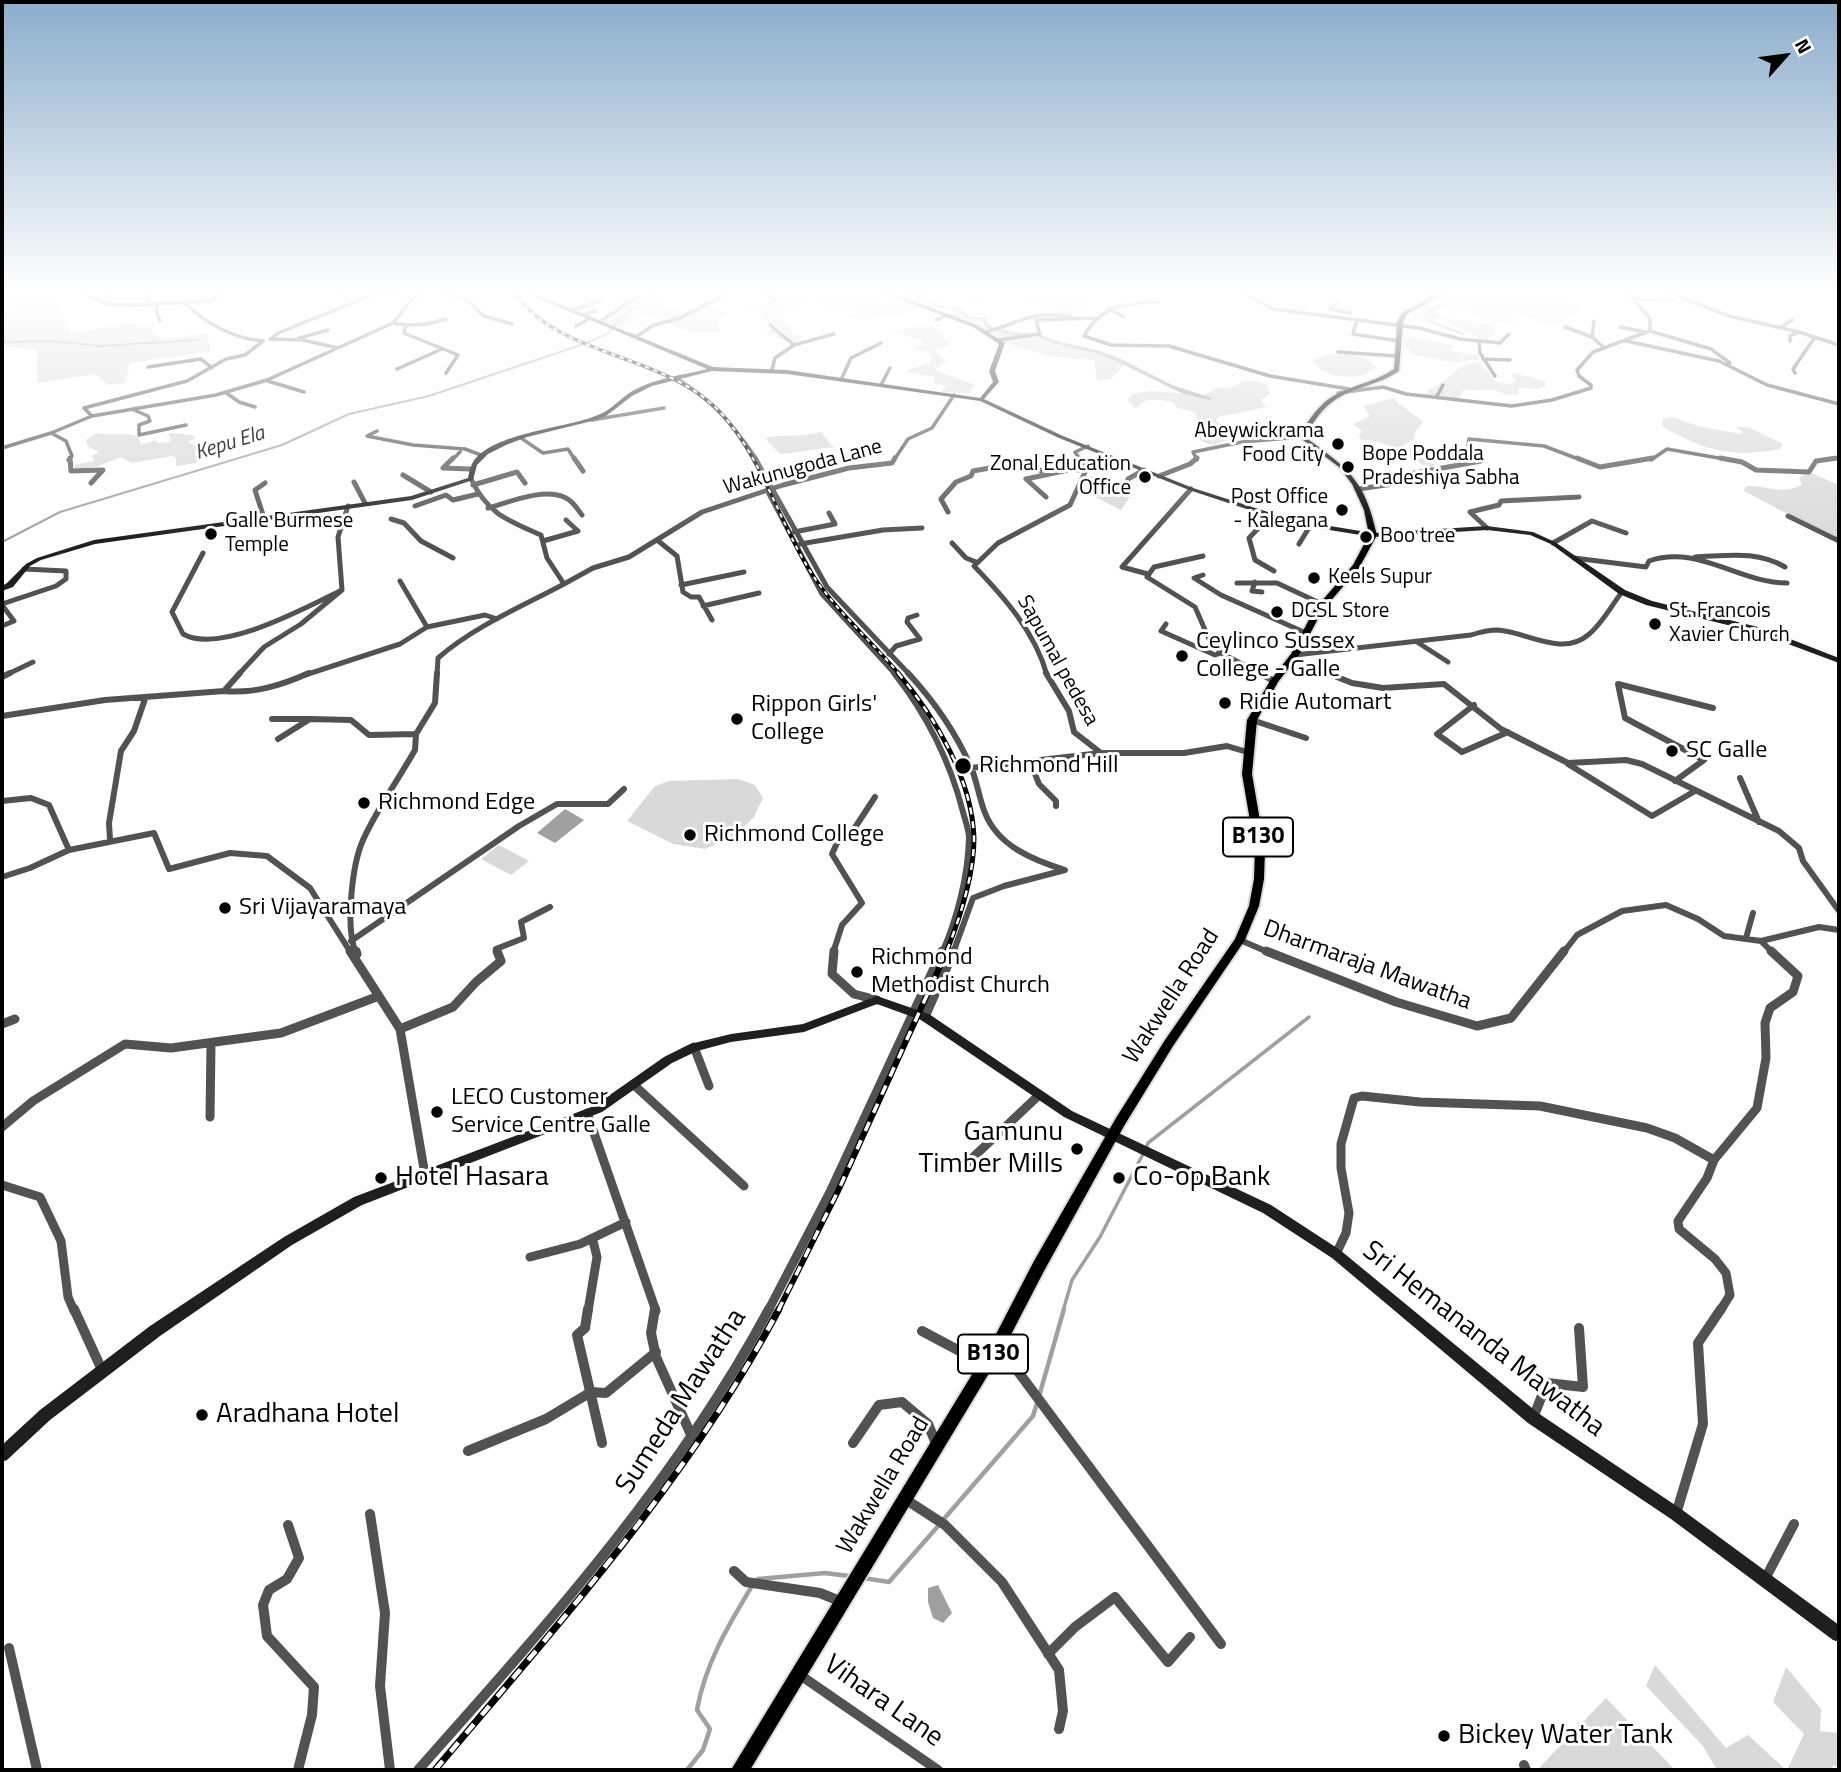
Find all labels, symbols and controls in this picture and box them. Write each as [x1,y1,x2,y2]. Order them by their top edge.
north arrow [1750,21,1820,91]
text: N [1788,33,1820,59]
place label: Abeywickrama Food City [1194,419,1324,469]
water label: Kepu Ela [192,422,268,466]
street label: Wakunugoda Lane [721,435,885,501]
marker: Abeywickrama Food City [1330,436,1346,452]
place label: Bope Poddala Pradeshiya Sabha [1362,442,1519,492]
place label: Zonal Education Office [990,452,1131,502]
marker: Bope Poddala Pradeshiya Sabha [1340,459,1356,475]
marker: Zonal Education Office [1137,469,1153,485]
place label: Post Office - Kalegana [1231,485,1328,535]
marker: Post Office - Kalegana [1334,502,1350,518]
place label: Galle Burmese Temple [225,509,353,559]
place label: Boo tree [1380,524,1455,550]
marker: Galle Burmese Temple [203,526,219,542]
marker: Boo tree [1358,529,1374,545]
place label: Keels Supur [1328,565,1432,591]
marker: Keels Supur [1306,570,1322,586]
street label: Sapumal pedesa [1011,591,1103,731]
place label: DCSL Store [1291,599,1389,625]
place label: St. Francois Xavier Church [1669,599,1790,649]
marker: DCSL Store [1269,604,1285,620]
marker: St. Francois Xavier Church [1647,616,1663,632]
place label: Ceylinco Sussex College - Galle [1196,628,1355,684]
marker: Ceylinco Sussex College - Galle [1174,648,1190,664]
place label: Ridie Automart [1239,689,1391,717]
place label: Rippon Girls' College [751,691,877,747]
marker: Ridie Automart [1217,695,1233,711]
marker: Rippon Girls' College [729,711,745,727]
place label: SC Galle [1686,737,1767,765]
marker: SC Galle [1664,743,1680,759]
place label: Richmond Hill [979,752,1119,780]
marker: Richmond Hill [953,756,973,776]
place label: Richmond Edge [378,789,535,817]
marker: Richmond Edge [356,795,372,811]
road number: B130 [1223,818,1293,856]
place label: Richmond College [704,821,884,849]
marker: Richmond College [682,827,698,843]
place label: Sri Vijayaramaya [239,894,406,922]
marker: Sri Vijayaramaya [217,900,233,916]
street label: Dharmaraja Mawatha [1259,915,1475,1017]
street label: Wakwella Road [1118,924,1226,1070]
place label: Richmond Methodist Church [871,944,1050,1000]
marker: Richmond Methodist Church [849,964,865,980]
place label: LECO Customer Service Centre Galle [451,1084,651,1140]
marker: LECO Customer Service Centre Galle [429,1104,445,1120]
place label: Gamunu Timber Mills [918,1116,1063,1182]
marker: Gamunu Timber Mills [1069,1141,1085,1157]
place label: Hotel Hasara [395,1161,549,1195]
place label: Co-op Bank [1133,1161,1270,1195]
marker: Hotel Hasara [373,1170,389,1186]
marker: Co-op Bank [1111,1170,1127,1186]
street label: Sri Hemananda Mawatha [1355,1235,1611,1445]
street label: Sumeda Mawatha [610,1303,754,1501]
road number: B130 [958,1334,1028,1373]
place label: Aradhana Hotel [216,1398,399,1432]
marker: Aradhana Hotel [194,1407,210,1423]
street label: Wakwella Road [832,1412,936,1560]
street label: Vihara Lane [817,1649,949,1755]
place label: Bickey Water Tank [1458,1719,1673,1753]
marker: Bickey Water Tank [1436,1728,1452,1744]

